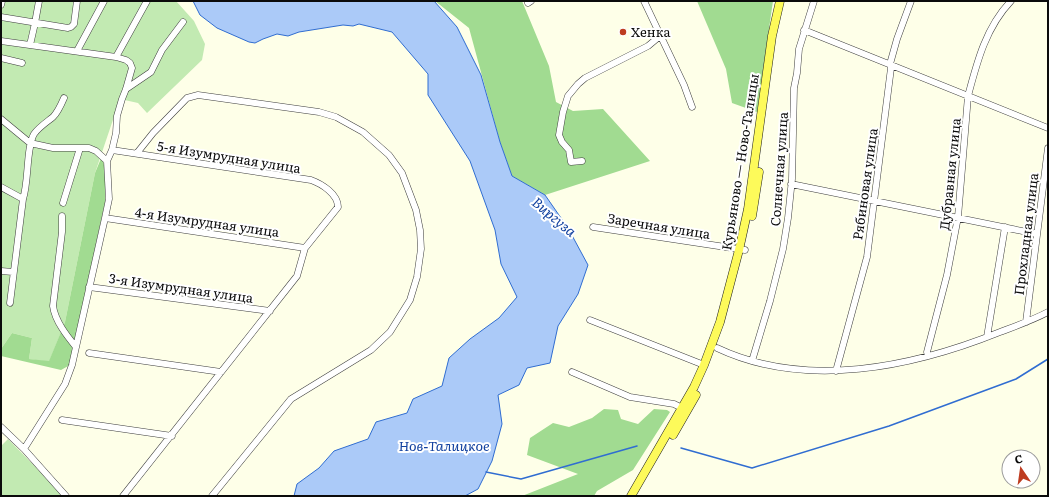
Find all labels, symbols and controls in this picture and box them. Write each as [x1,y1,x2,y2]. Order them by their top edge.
place label: Хенка [631,22,671,41]
marker: Хенка [618,27,628,37]
street label: Курьяново — Ново-Талицы [716,72,763,252]
street label: Солнечная улица [765,111,792,227]
street label: Дубравная улица [934,117,965,231]
street label: Рябиновая улица [847,127,882,241]
street label: 5-я Изумрудная улица [156,136,302,177]
street label: Прохладная улица [1009,172,1042,296]
water label: Виргуза [528,192,581,241]
street label: 4-я Изумрудная улица [134,202,280,241]
street label: Заречная улица [606,208,712,243]
street label: 3-я Изумрудная улица [108,268,254,307]
water label: Нов-Талицкое [398,435,490,455]
north arrow [1001,449,1041,489]
text: С [1013,450,1024,467]

